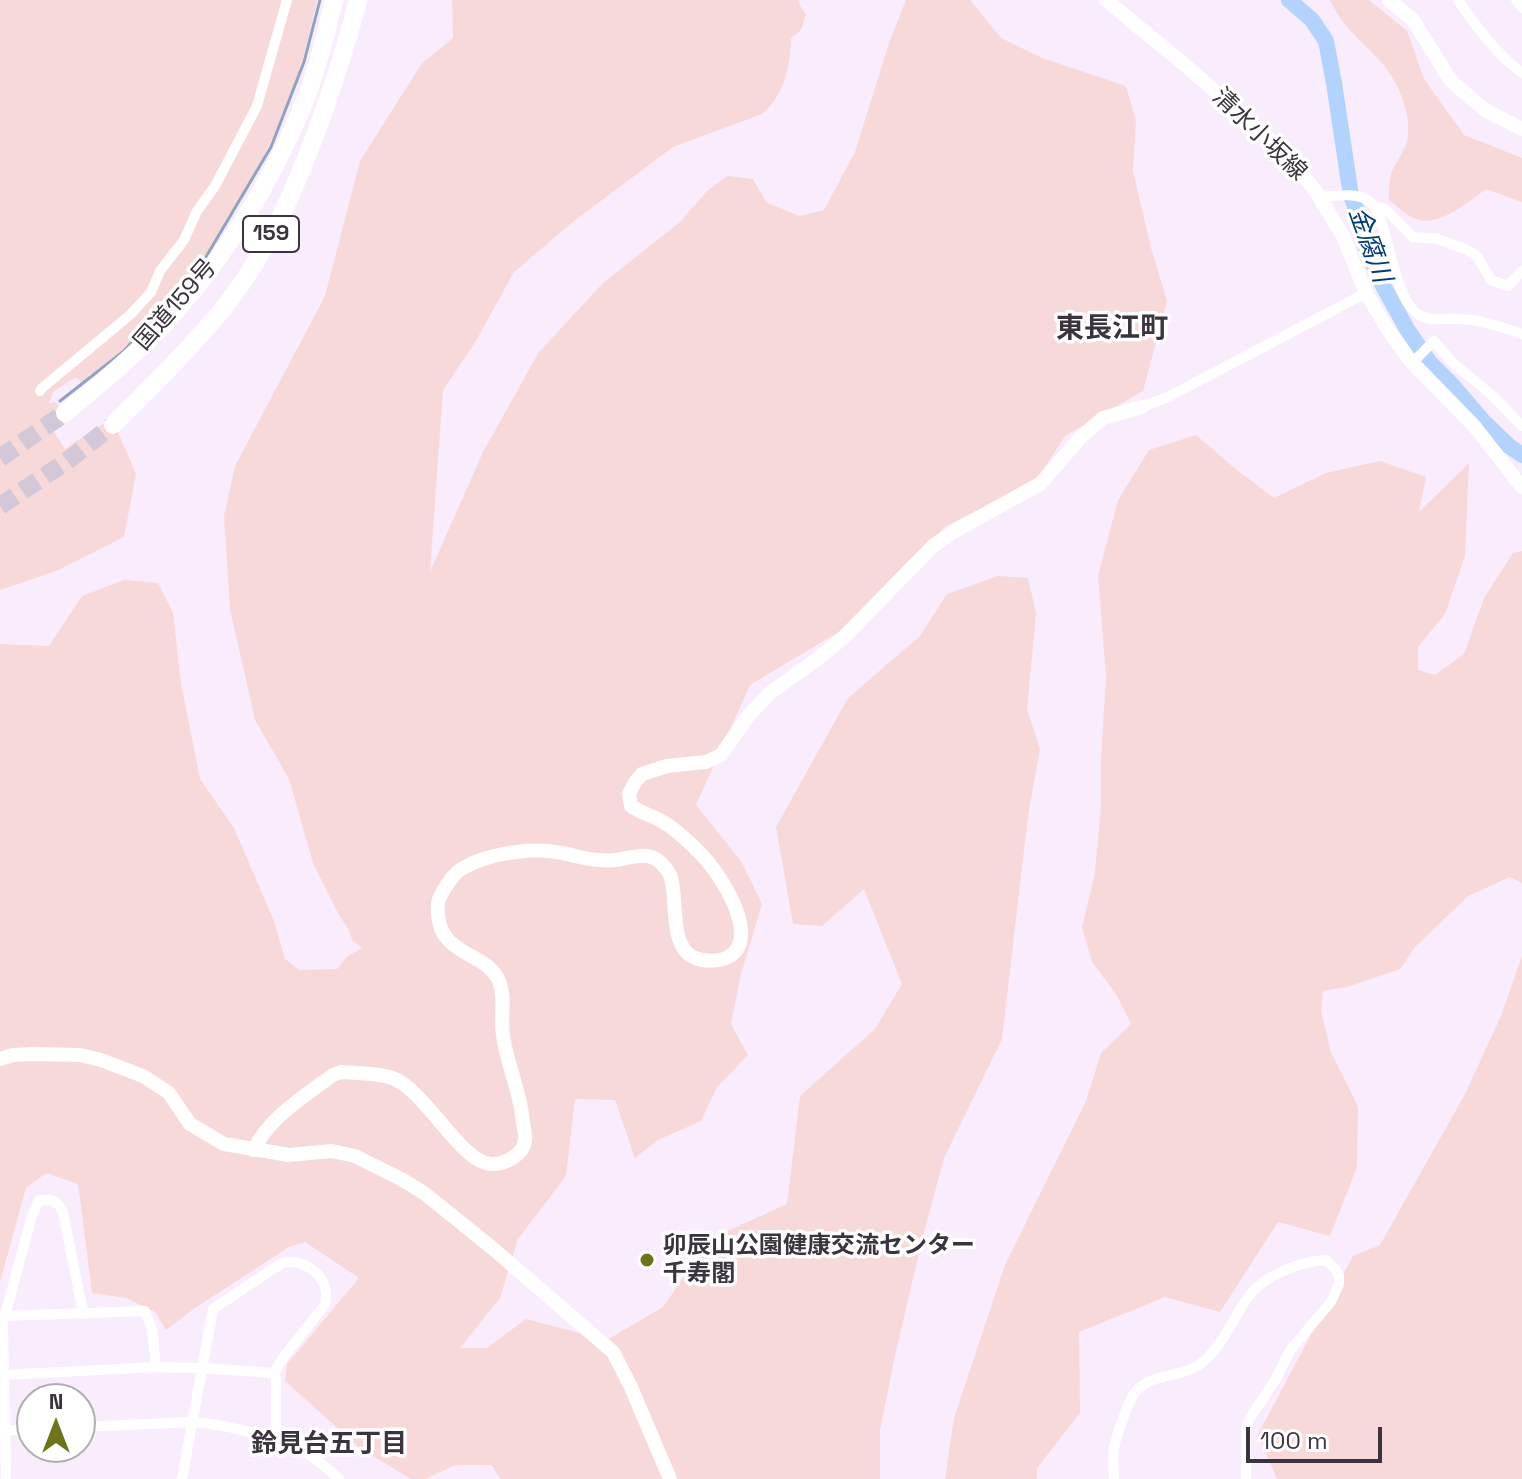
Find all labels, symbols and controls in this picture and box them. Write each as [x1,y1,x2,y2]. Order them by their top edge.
street label: 清水小坂線 [1206,83,1312,187]
water label: 金腐川 [1341,203,1397,287]
road number: 159 [243,216,299,252]
street label: 国道159号 [129,254,223,356]
district label: 東長江町 [1056,312,1168,346]
place label: 卯辰山公園健康交流センター 千寿閣 [663,1232,975,1288]
marker: 卯辰山公園健康交流センター 千寿閣 [638,1251,656,1269]
north arrow [16,1383,96,1463]
text: N [49,1387,63,1415]
scale bar [1250,1411,1386,1461]
text: 100 m [1260,1425,1328,1456]
district label: 鈴見台五丁目 [251,1429,407,1461]

